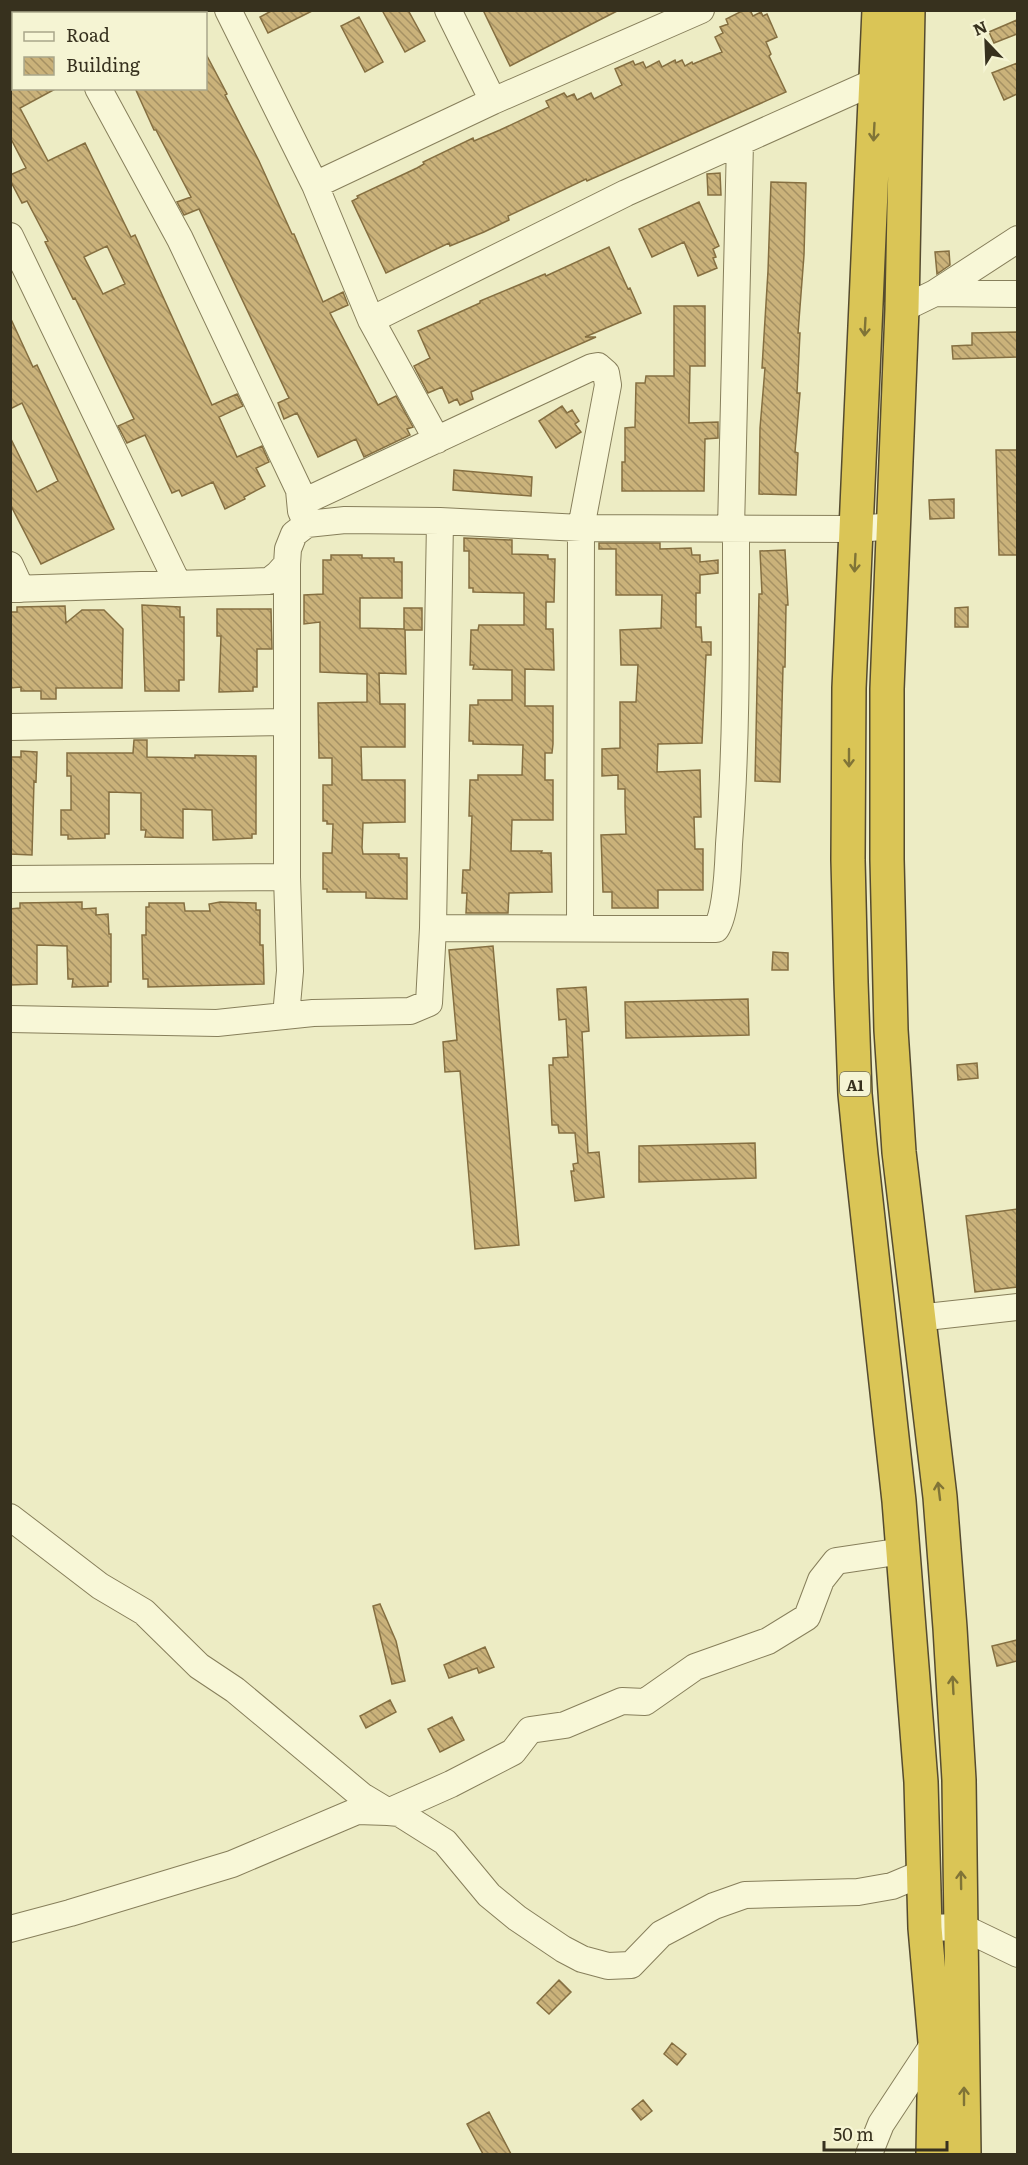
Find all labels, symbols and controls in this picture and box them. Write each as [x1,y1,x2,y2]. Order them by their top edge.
legend [12,12,207,90]
north arrow [956,12,1016,72]
text: N [969,14,991,41]
text: Road [66,21,110,48]
text: Building [66,51,141,78]
one-way arrow [868,121,879,141]
one-way arrow [860,316,871,336]
one-way arrow [849,553,860,573]
one-way arrow [843,748,855,768]
road number: A1 [840,1072,870,1096]
one-way arrow [933,1481,944,1501]
one-way arrow [948,1676,959,1696]
one-way arrow [955,1871,967,1891]
one-way arrow [958,2087,970,2107]
scale bar [824,2114,947,2152]
text: 50 m [833,2120,874,2147]

